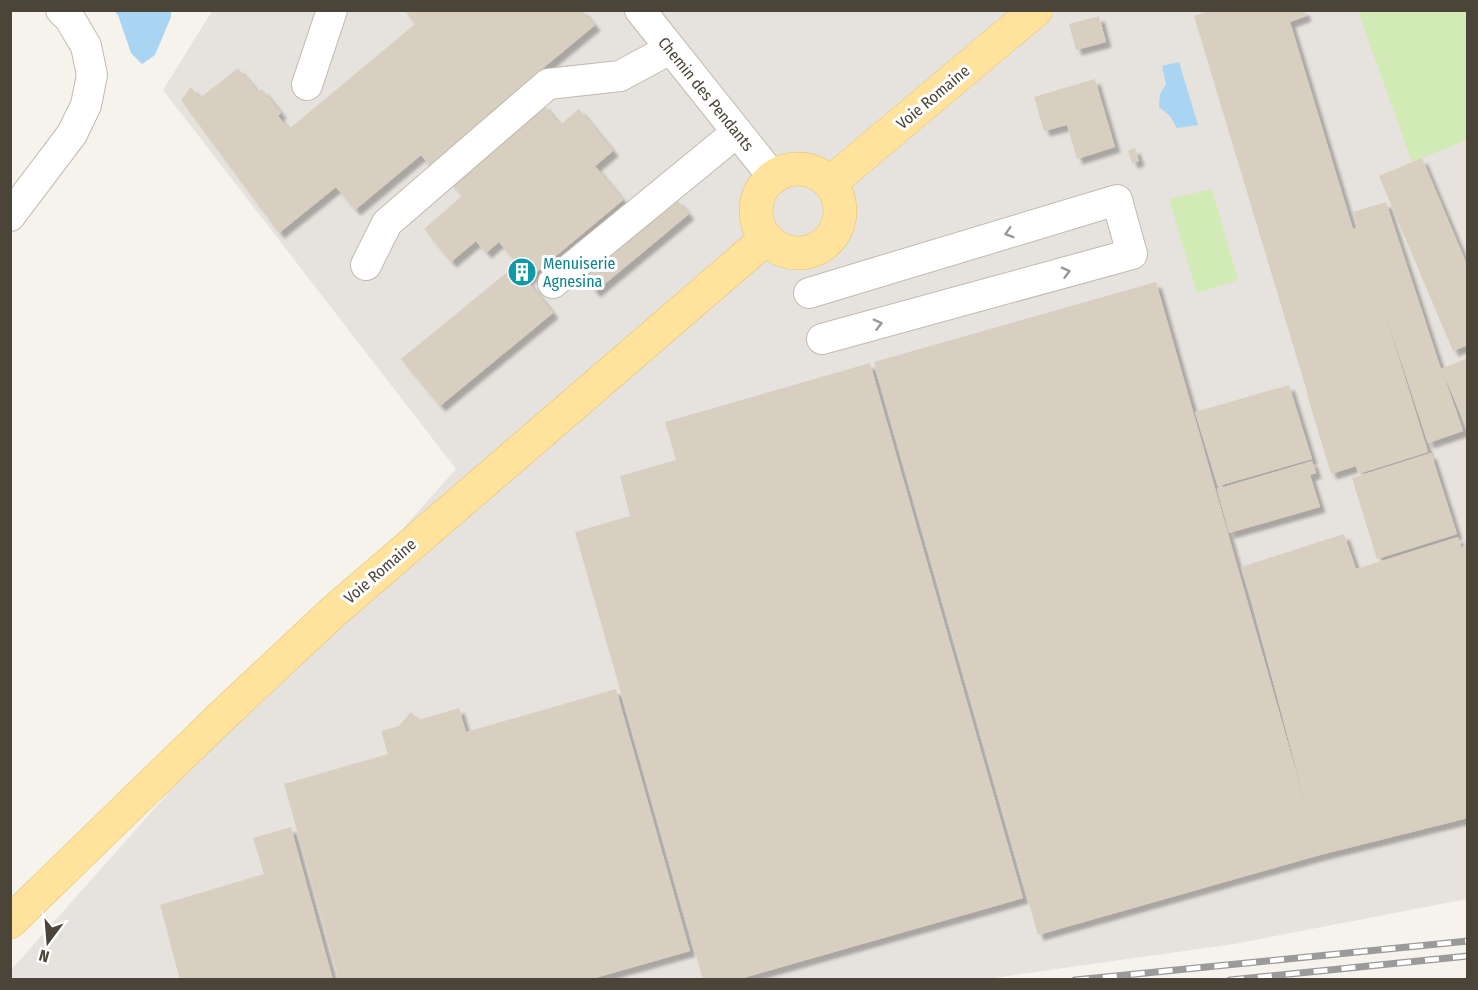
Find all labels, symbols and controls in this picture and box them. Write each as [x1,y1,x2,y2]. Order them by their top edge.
street label: Chemin des Pendants [654,33,758,155]
street label: Voie Romaine [893,61,973,133]
one-way arrow [1004,226,1015,238]
place label: Menuiserie Agnesina [543,254,615,291]
building icon: Menuiserie Agnesina [506,256,538,288]
one-way arrow [1061,267,1071,280]
one-way arrow [873,318,883,331]
street label: Voie Romaine [340,534,420,607]
north arrow [18,912,78,972]
text: N [37,945,51,966]

